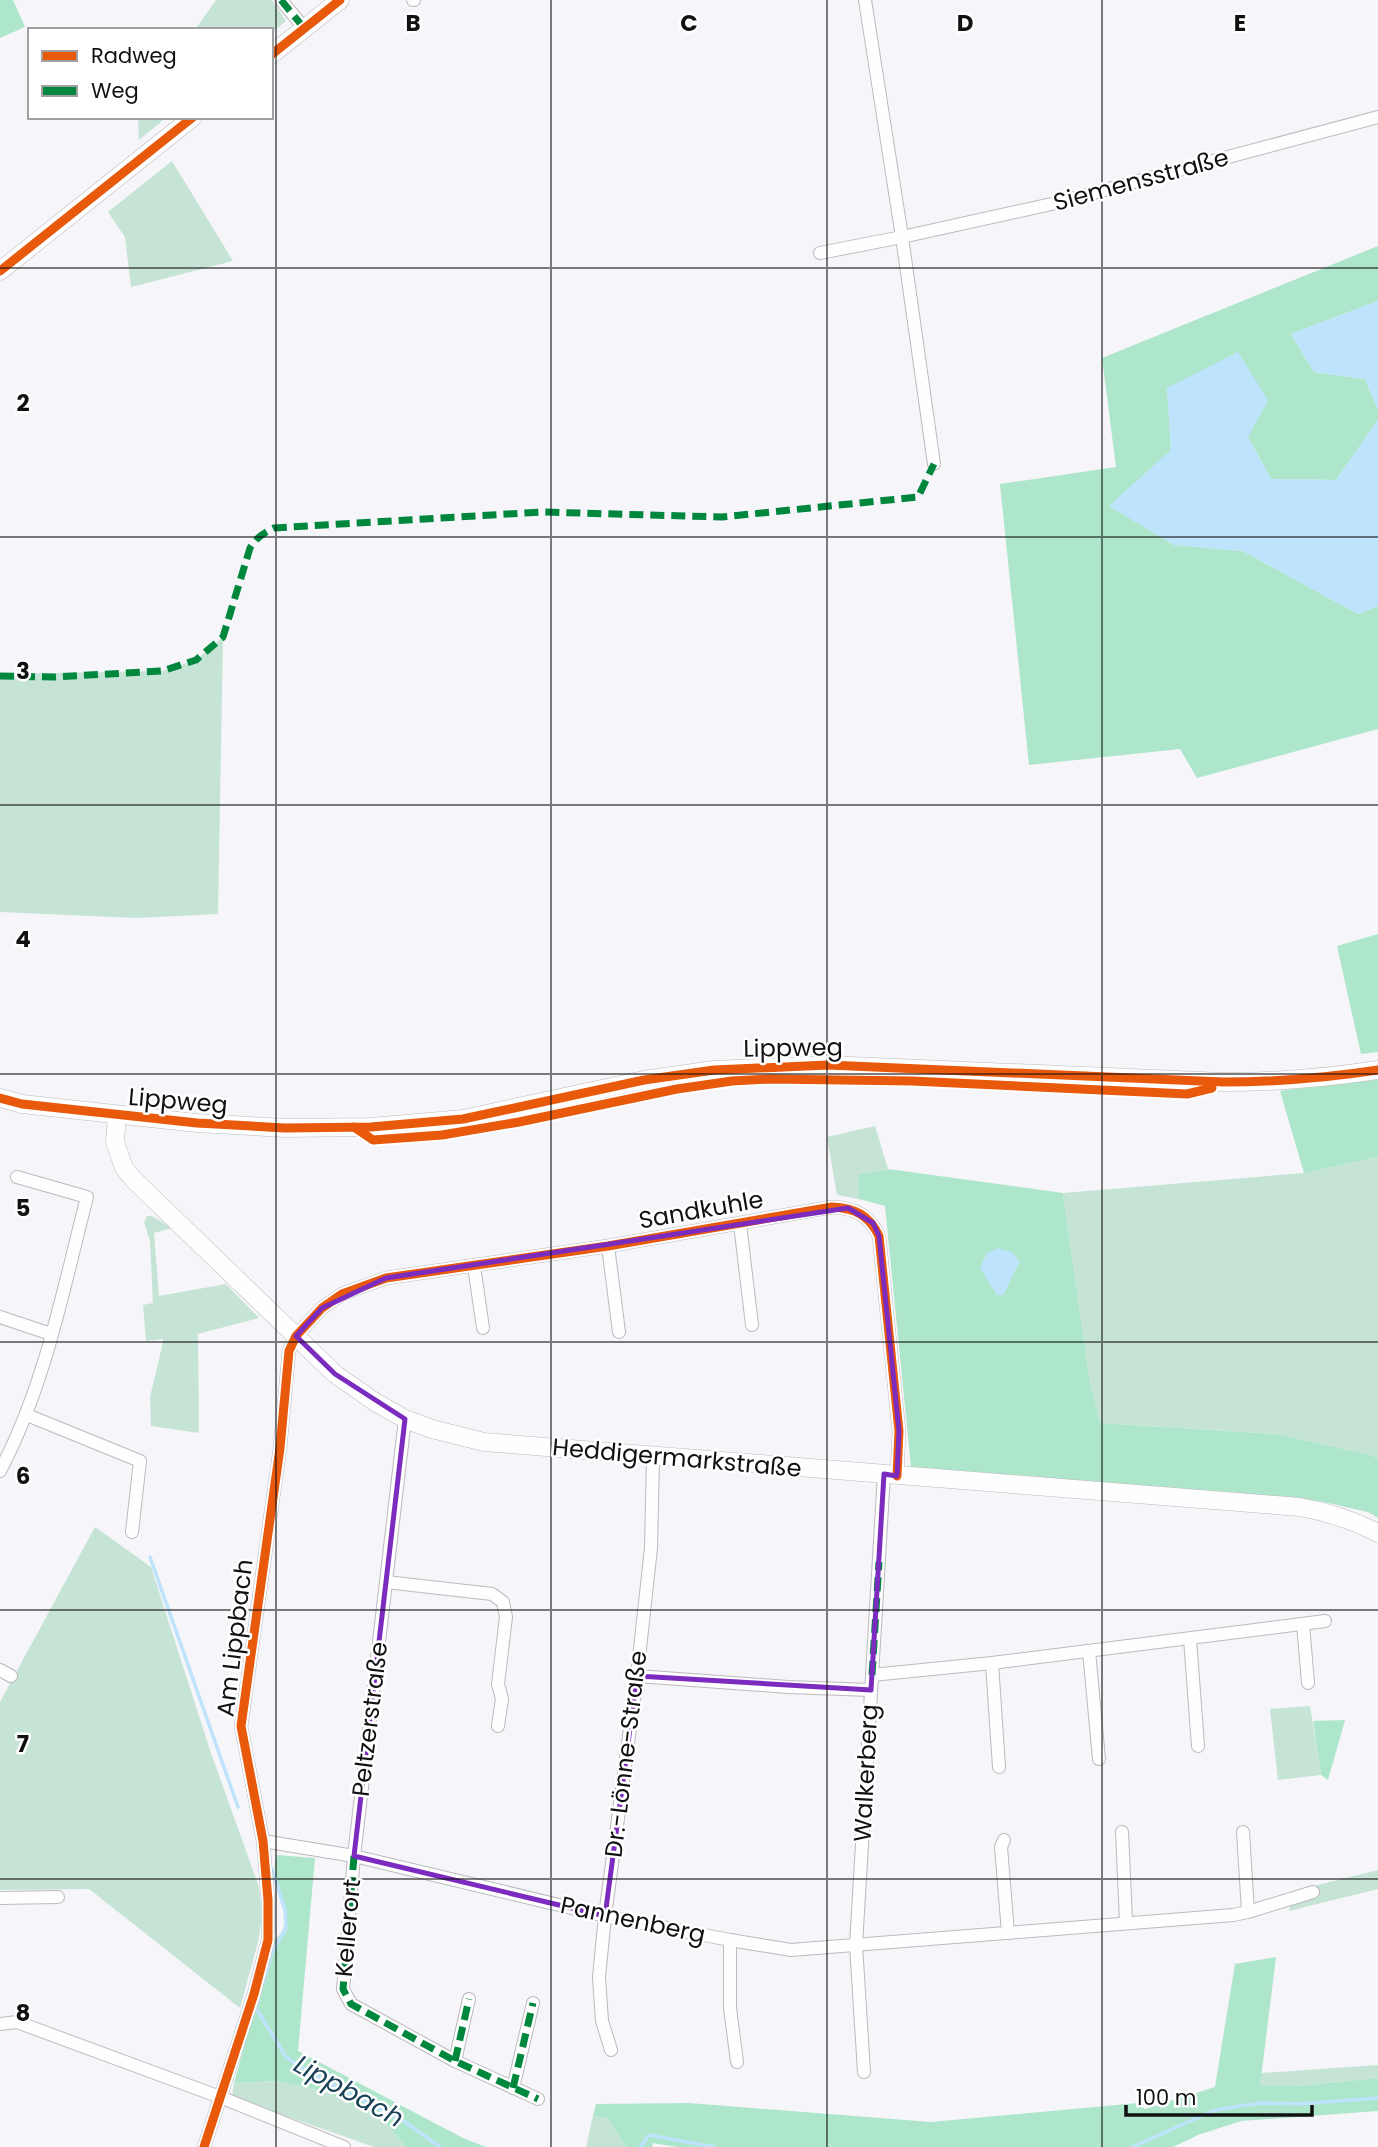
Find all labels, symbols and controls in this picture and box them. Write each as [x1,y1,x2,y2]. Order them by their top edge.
text: B [405,7,421,39]
text: C [680,7,698,39]
text: D [957,7,973,39]
text: E [1234,7,1246,39]
legend [28,28,273,119]
text: Radweg [91,41,177,70]
text: Weg [91,76,139,105]
street label: Siemensstraße [1050,140,1232,219]
text: 2 [16,387,30,419]
text: 3 [16,655,30,687]
text: 4 [15,923,31,955]
street label: Lippweg [743,1030,843,1065]
street label: Lippweg [127,1080,229,1121]
street label: Sandkuhle [636,1182,766,1237]
text: 5 [16,1192,30,1224]
street label: Heddigermarkstraße [551,1430,803,1485]
text: 6 [16,1460,30,1492]
street label: Am Lippbach [208,1557,261,1719]
street label: Peltzerstraße [344,1640,395,1798]
street label: Dr.-Lönne-Straße [596,1649,655,1859]
street label: Walkerberg [845,1703,886,1843]
text: 7 [17,1728,29,1760]
street label: Kellerort [327,1878,368,1978]
street label: Pannenberg [558,1888,709,1951]
text: 8 [16,1997,30,2029]
water label: Lippbach [288,2046,410,2136]
scale bar [1126,2074,1312,2118]
text: 100 m [1136,2083,1196,2112]

